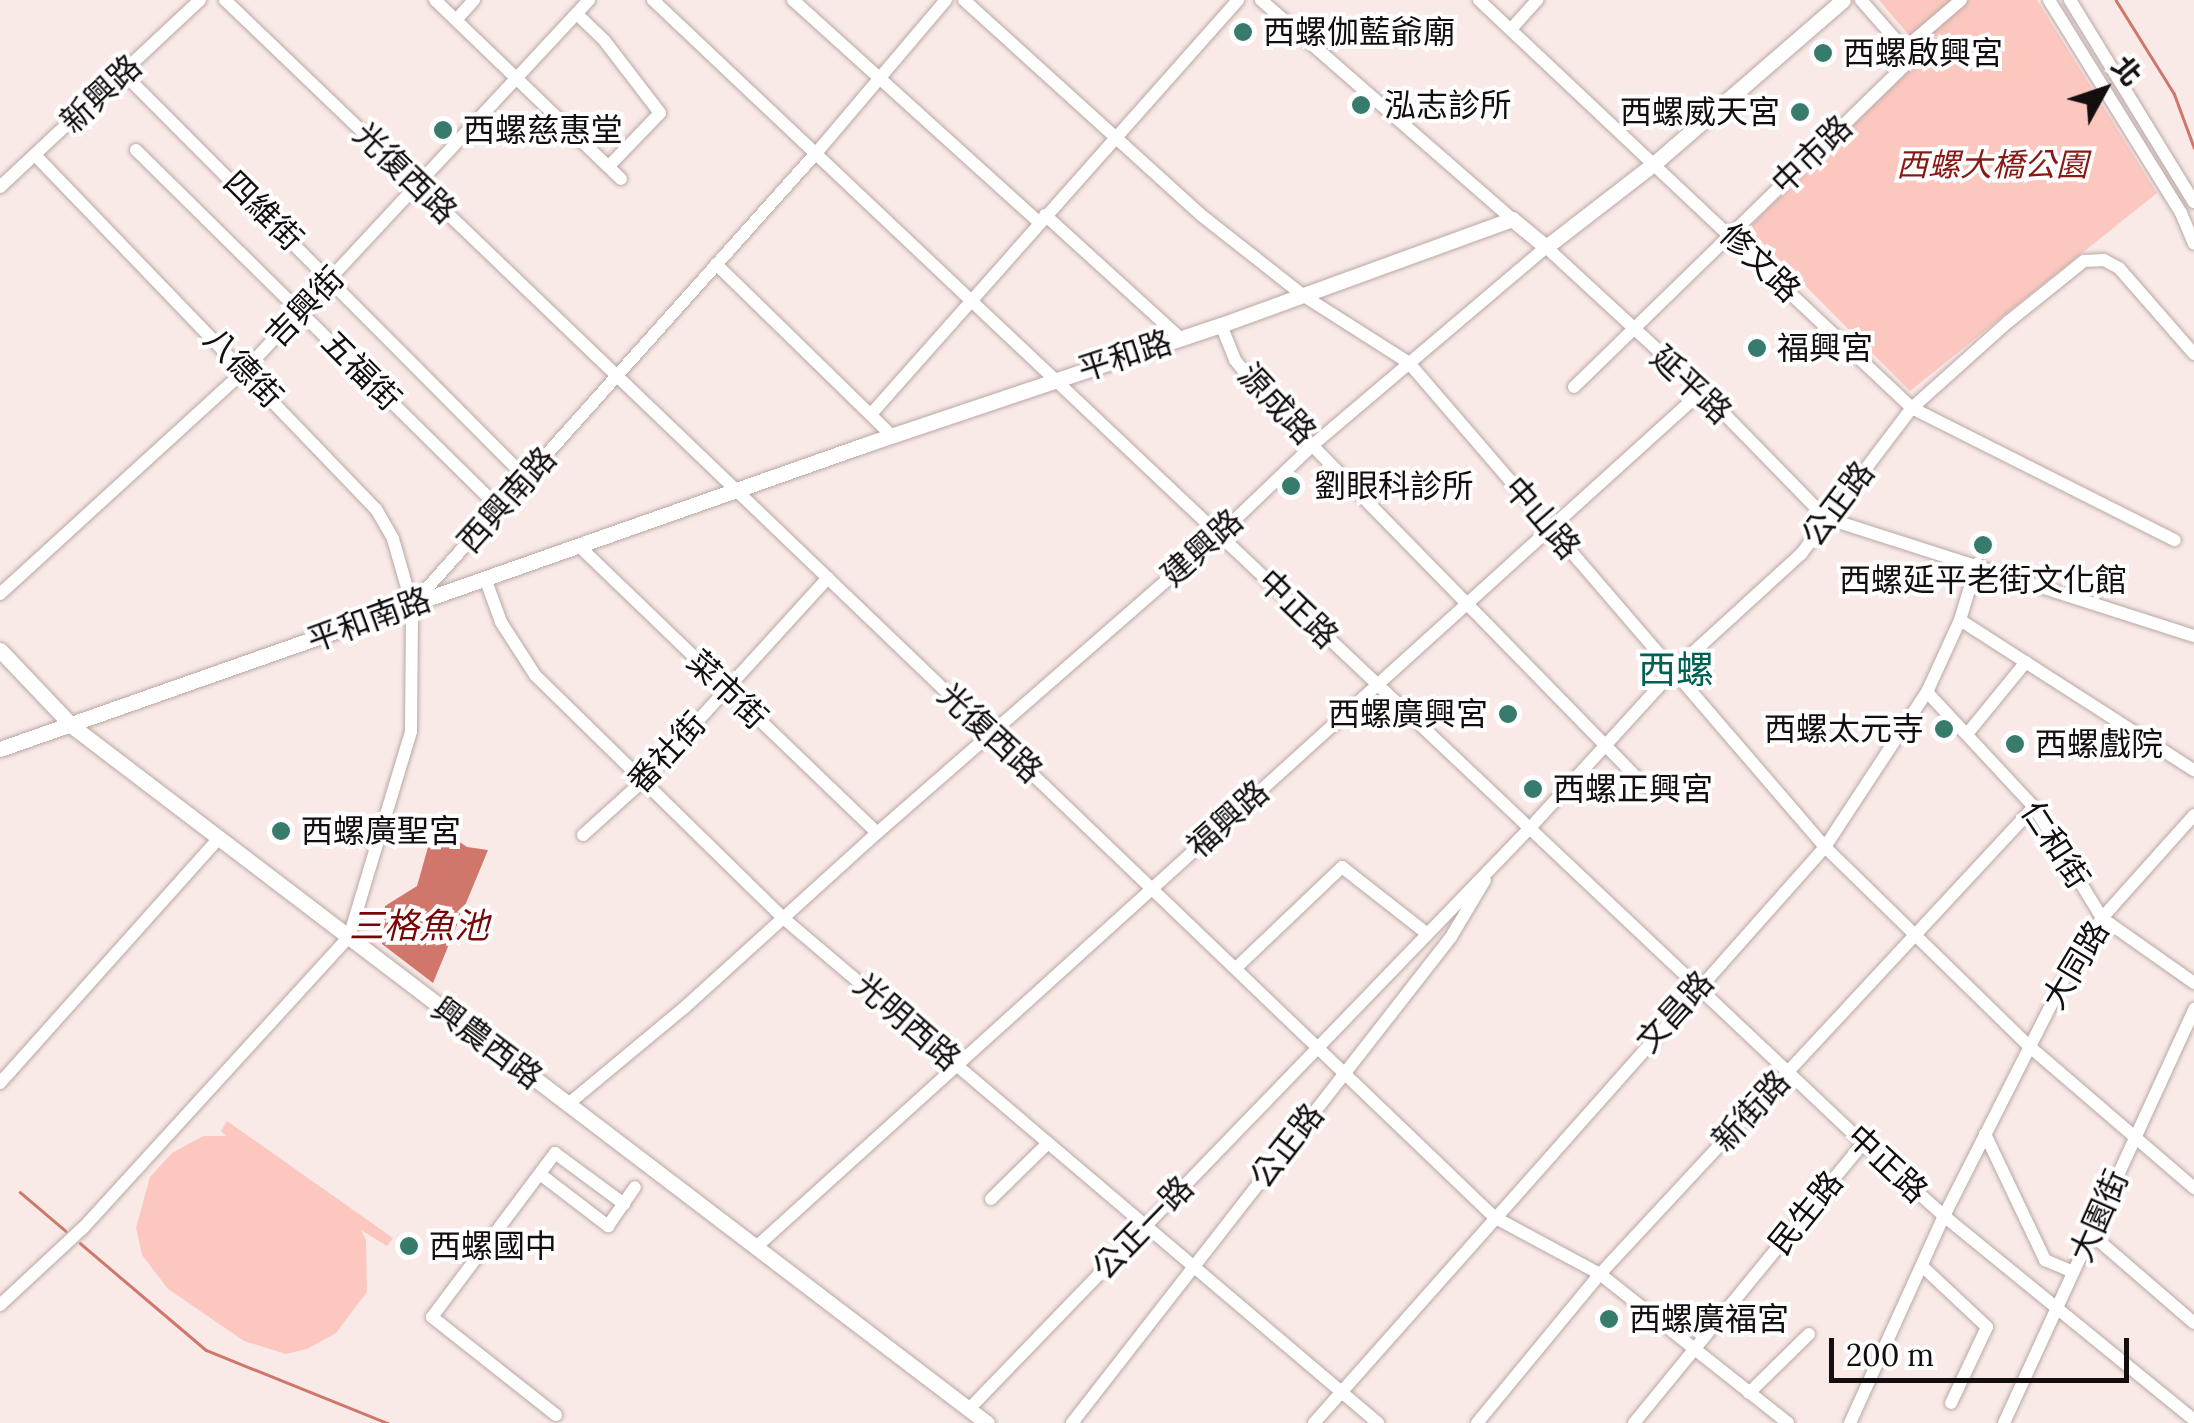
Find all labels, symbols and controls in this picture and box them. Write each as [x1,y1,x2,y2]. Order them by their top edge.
place label: 西螺伽藍爺廟 [1263,13,1455,51]
marker: 西螺伽藍爺廟 [1232,21,1254,43]
place label: 西螺啟興宮 [1843,34,2003,72]
north arrow [2054,40,2154,140]
marker: 西螺啟興宮 [1812,42,1834,64]
street label: 新興路 [53,47,149,141]
text: 北 [2104,48,2150,93]
place label: 泓志診所 [1384,86,1512,124]
marker: 泓志診所 [1348,92,1374,118]
place label: 西螺威天宮 [1620,93,1780,131]
marker: 西螺威天宮 [1789,101,1811,123]
street label: 中市路 [1764,108,1860,202]
place label: 西螺慈惠堂 [463,111,623,149]
street label: 光復西路 [346,115,464,231]
marker: 西螺慈惠堂 [432,119,454,141]
park label: 西螺大橋公園 [1896,146,2088,184]
street label: 四維街 [215,163,311,259]
street label: 修文路 [1712,216,1808,310]
street label: 吉興街 [258,259,352,355]
street label: 八德街 [196,320,290,416]
street label: 五福街 [313,323,409,419]
street label: 平和路 [1073,323,1177,389]
place label: 福興宮 [1777,329,1873,367]
marker: 福興宮 [1746,337,1768,359]
street label: 延平路 [1643,338,1739,432]
street label: 源成路 [1230,356,1324,452]
street label: 西興南路 [450,440,564,560]
street label: 公正路 [1794,454,1882,554]
place label: 劉眼科診所 [1314,467,1474,505]
street label: 中山路 [1496,469,1588,567]
marker: 劉眼科診所 [1278,473,1304,499]
street label: 建興路 [1153,502,1251,594]
marker: 西螺延平老街文化館 [1972,534,1994,556]
place label: 西螺延平老街文化館 [1839,561,2127,599]
street label: 中正路 [1250,562,1346,656]
street label: 平和南路 [302,580,436,660]
street label: 菜市街 [679,643,775,737]
district label: 西螺 [1638,647,1714,693]
street label: 光復西路 [930,675,1050,791]
place label: 西螺廣興宮 [1328,695,1488,733]
marker: 西螺廣興宮 [1497,703,1519,725]
street label: 番社街 [620,705,714,801]
place label: 西螺太元寺 [1764,710,1924,748]
marker: 西螺太元寺 [1933,718,1955,740]
place label: 西螺戲院 [2035,725,2163,763]
marker: 西螺戲院 [2004,733,2026,755]
place label: 西螺正興宮 [1553,770,1713,808]
street label: 福興路 [1179,773,1277,865]
marker: 西螺正興宮 [1522,778,1544,800]
street label: 仁和街 [2013,794,2097,896]
place label: 西螺廣聖宮 [301,812,461,850]
marker: 西螺廣聖宮 [270,820,292,842]
water label: 三格魚池 [349,905,489,947]
street label: 大同路 [2035,914,2117,1016]
street label: 文昌路 [1629,963,1721,1061]
street label: 光明西路 [846,966,968,1078]
street label: 興農西路 [424,989,550,1097]
street label: 新街路 [1704,1063,1798,1159]
street label: 公正路 [1242,1096,1332,1196]
street label: 中正路 [1839,1117,1935,1211]
street label: 民生路 [1761,1164,1851,1262]
street label: 大園街 [2062,1164,2136,1268]
street label: 公正一路 [1085,1169,1201,1287]
place label: 西螺國中 [429,1227,557,1265]
marker: 西螺國中 [398,1235,420,1257]
place label: 西螺廣福宮 [1629,1300,1789,1338]
marker: 西螺廣福宮 [1598,1308,1620,1330]
scale bar [1834,1318,2134,1380]
text: 200 m [1846,1336,1934,1374]

